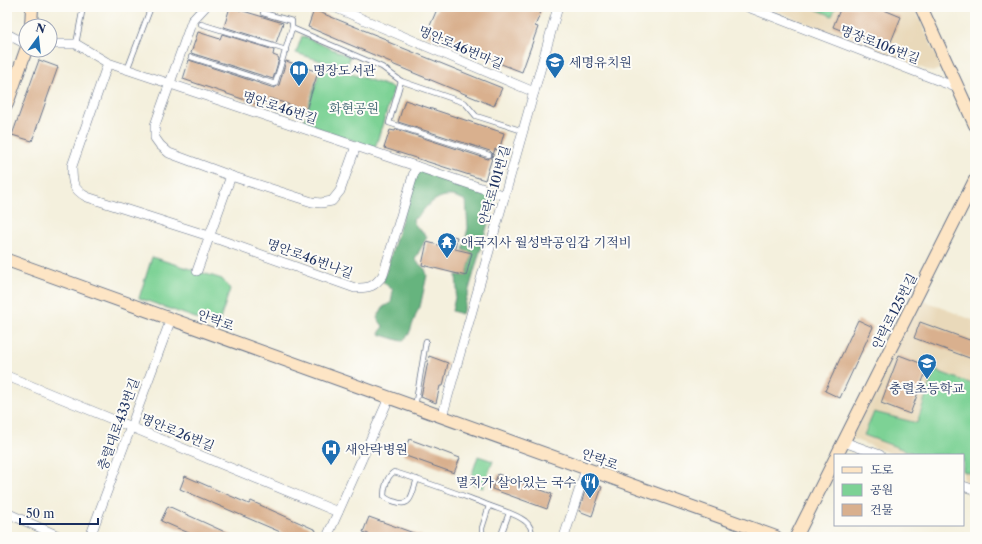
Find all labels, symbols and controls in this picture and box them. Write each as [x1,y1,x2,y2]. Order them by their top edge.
north arrow [18,18,58,58]
text: N [34,20,47,36]
street label: 명장로106번길 [838,21,922,67]
street label: 명안로46번마길 [416,22,506,72]
school or university icon: 세명유치원 [544,51,566,79]
place label: 세명유치원 [569,54,632,70]
library icon: 명장도서관 [288,59,310,87]
place label: 명장도서관 [313,62,376,78]
street label: 명안로46번길 [240,87,320,127]
park label: 화현공원 [329,100,379,116]
street label: 안락로101번길 [475,143,513,227]
temple icon: 애국지사 월성박공임갑 기적비 [436,231,458,259]
place label: 애국지사 월성박공임갑 기적비 [461,234,631,250]
street label: 명안로46번나길 [265,235,355,281]
street label: 안락로125번길 [868,270,920,352]
street label: 안락로 [196,306,237,334]
school or university icon: 충렬초등학교 [916,352,938,380]
street label: 충렬대로433번길 [94,376,142,472]
place label: 충렬초등학교 [889,380,965,396]
street label: 명안로26번길 [139,410,217,454]
hospital icon: 새안락병원 [320,438,342,466]
place label: 새안락병원 [345,441,408,457]
street label: 안락로 [580,445,621,473]
legend [834,454,964,526]
text: 도로 [870,462,894,477]
restaurant icon: 멸치가 살아있는 국수 [579,471,601,499]
place label: 멸치가 살아있는 국수 [456,474,576,490]
text: 공원 [870,482,893,497]
scale bar [20,500,98,526]
text: 건물 [870,502,894,517]
text: 50 m [26,506,55,521]

